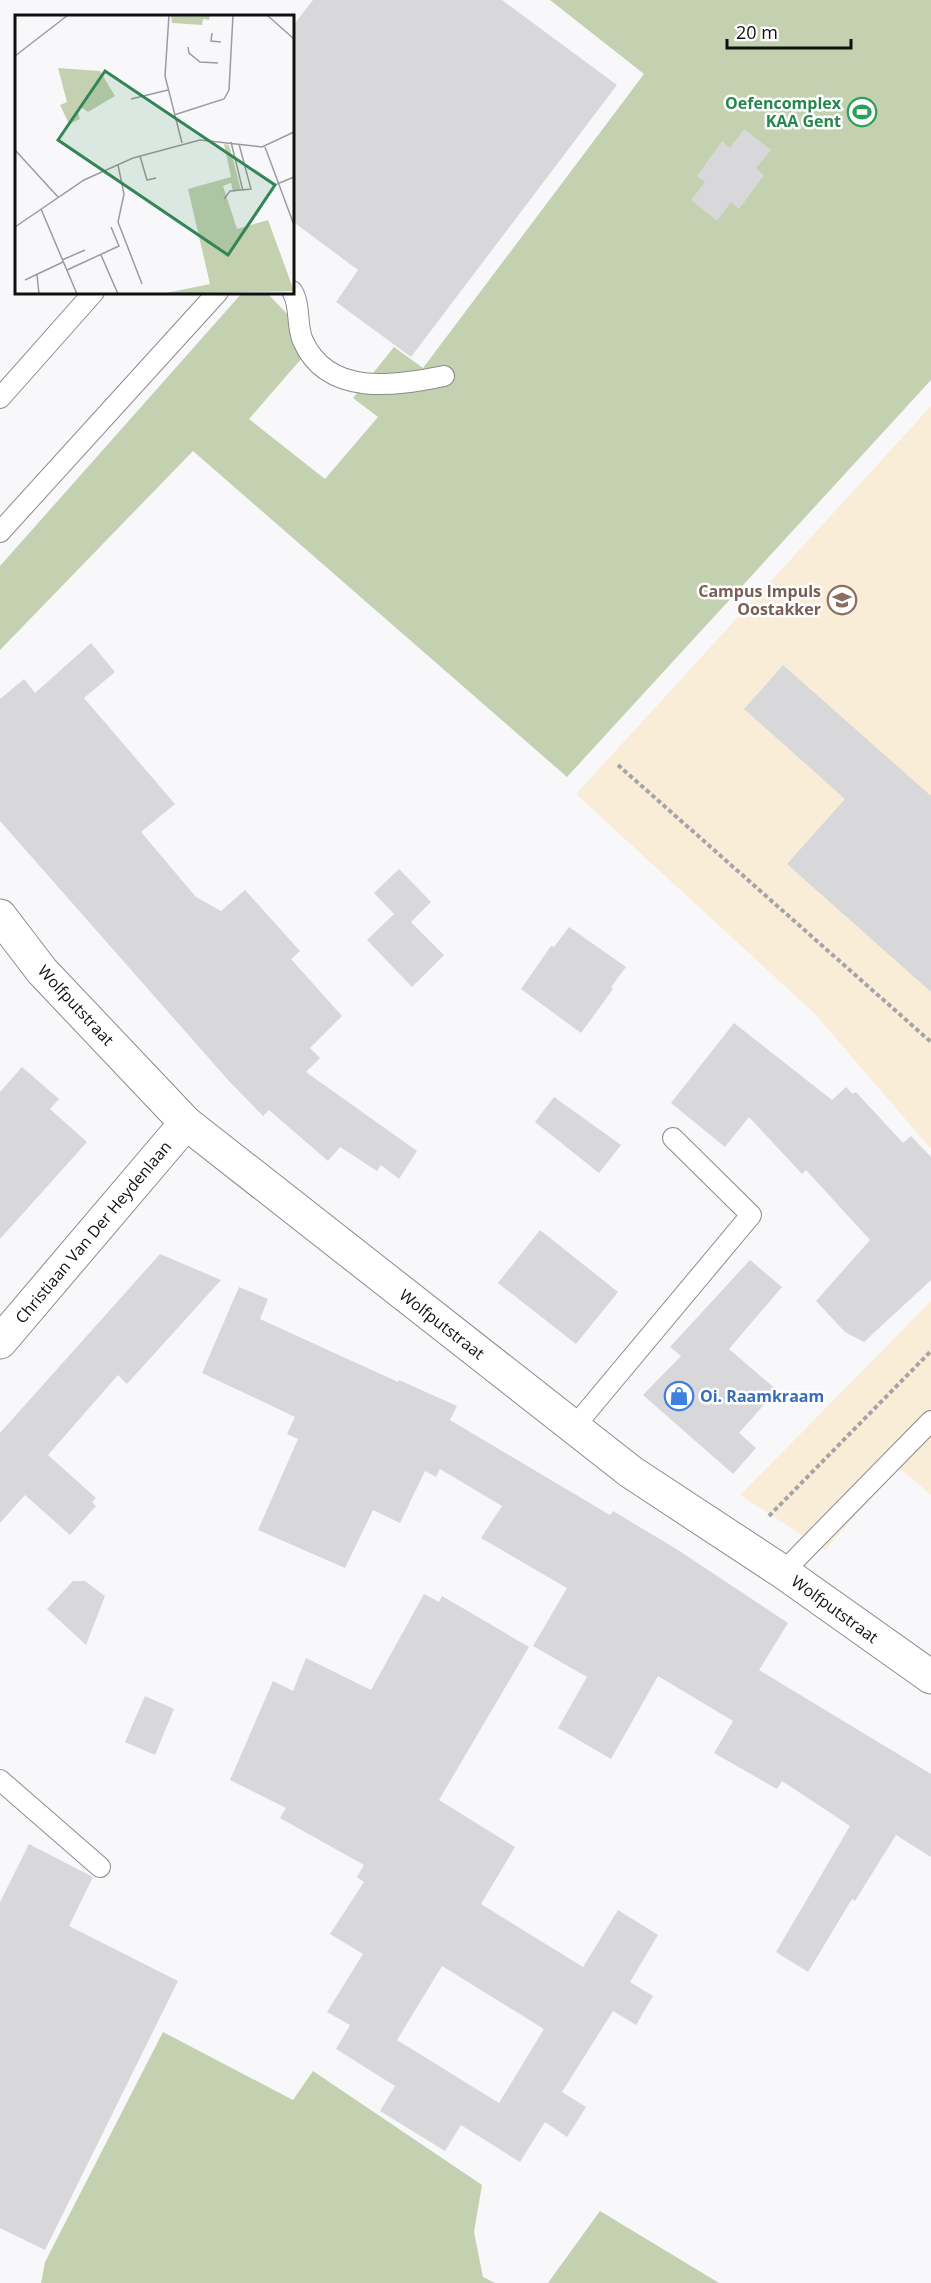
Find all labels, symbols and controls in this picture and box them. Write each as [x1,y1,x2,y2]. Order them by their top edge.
scale bar [727,12,852,50]
inset map [15,15,294,294]
text: 20 m [736,20,778,44]
place label: Oefencomplex KAA Gent [725,92,842,132]
sports icon: Oefencomplex KAA Gent [846,96,878,128]
place label: Campus Impuls Oostakker [698,580,821,620]
school or university icon: Campus Impuls Oostakker [826,584,858,616]
street label: Wolfputstraat [33,960,119,1050]
street label: Christiaan Van Der Heydenlaan [10,1136,176,1328]
street label: Wolfputstraat [395,1284,489,1364]
shop icon: Oi. Raamkraam [663,1380,695,1412]
place label: Oi. Raamkraam [700,1385,824,1407]
street label: Wolfputstraat [787,1570,883,1648]

